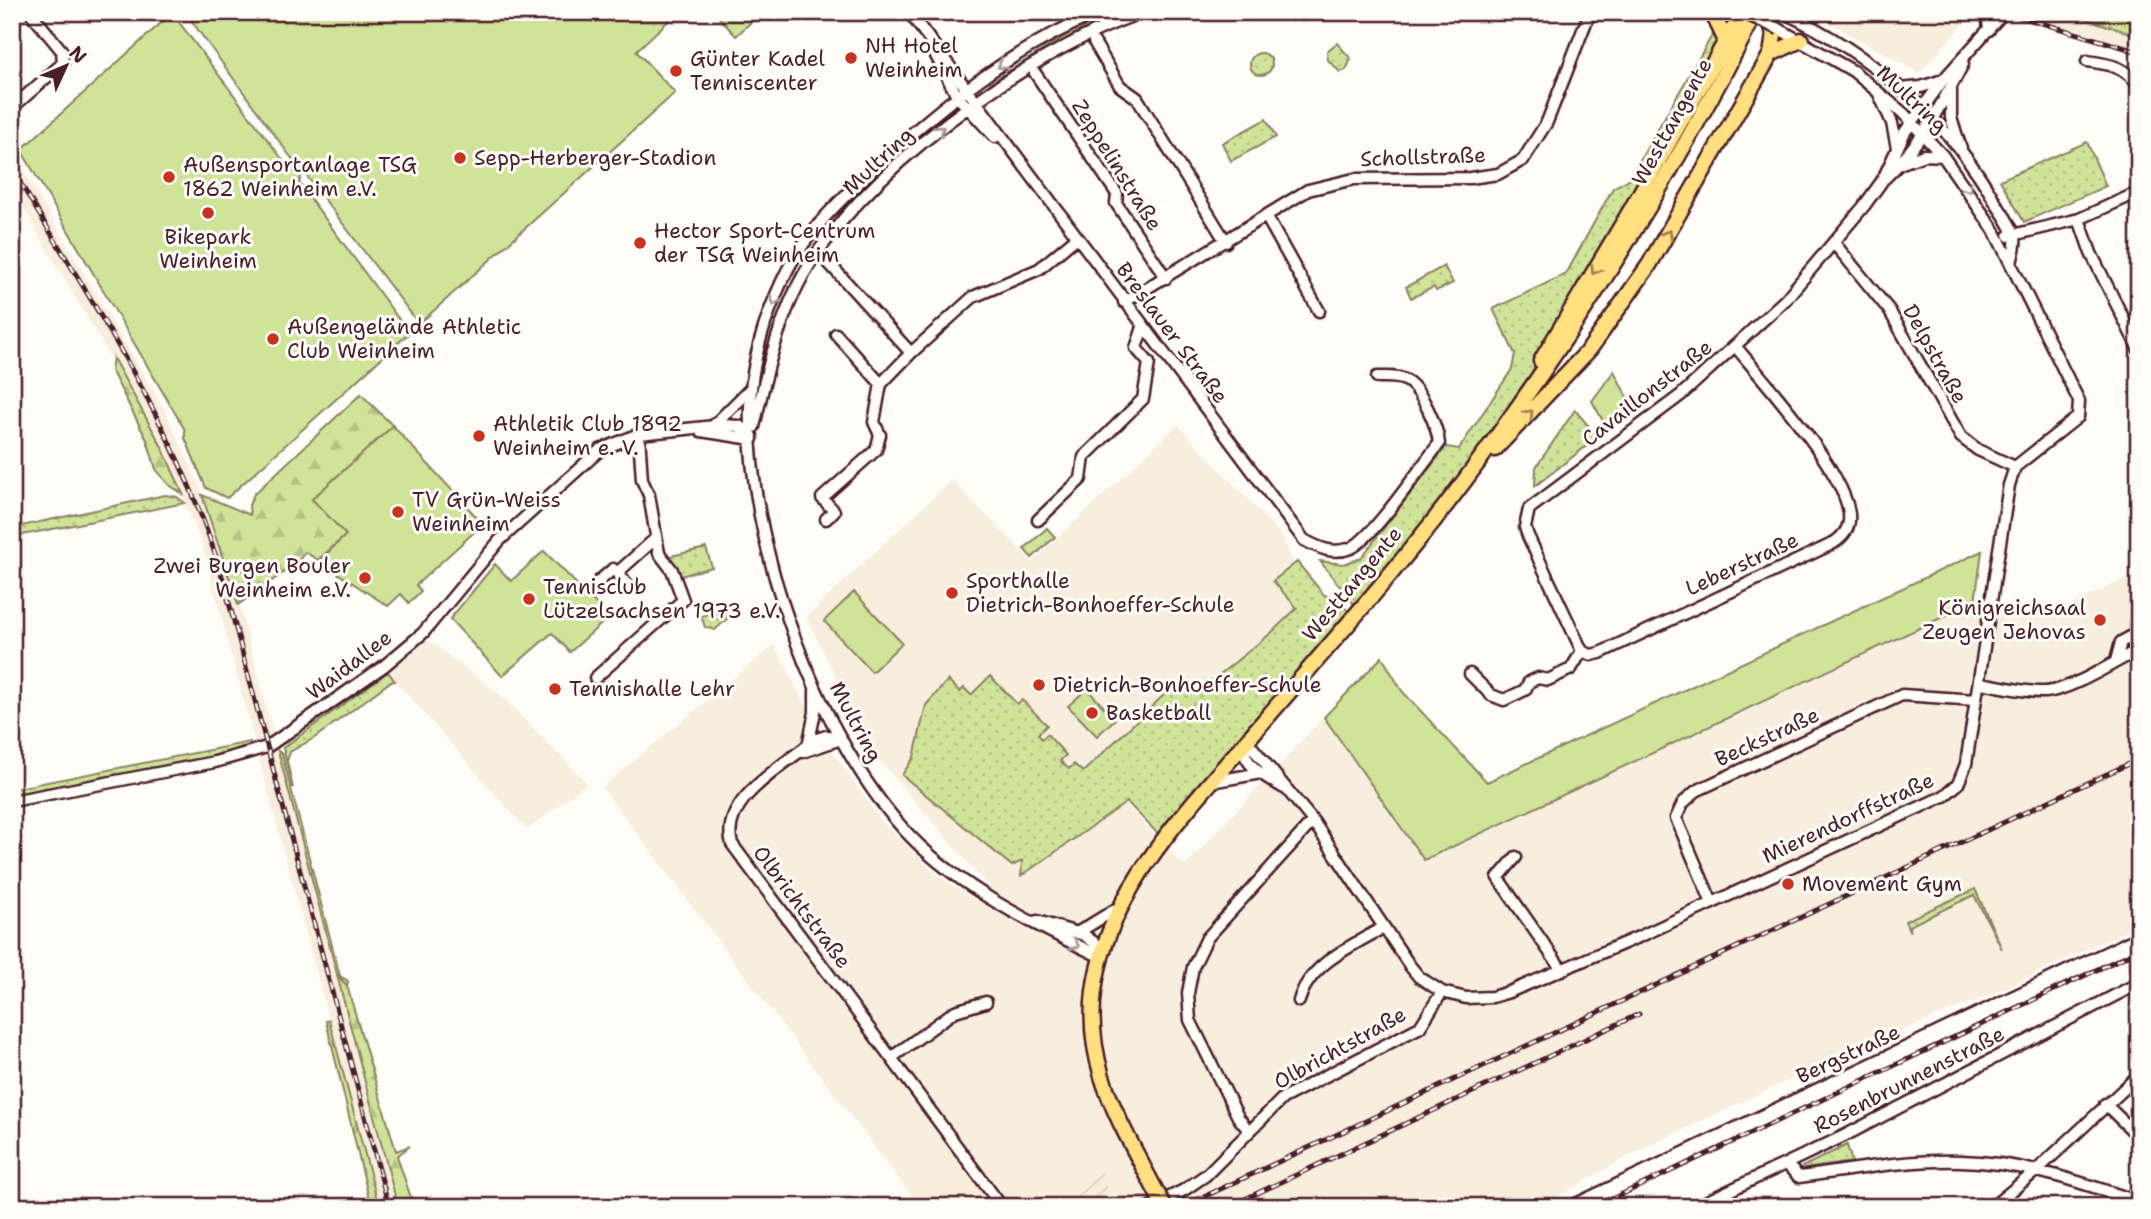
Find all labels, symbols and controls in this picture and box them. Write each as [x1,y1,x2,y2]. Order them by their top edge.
north arrow [32,32,102,102]
place label: NH Hotel Weinheim [865,32,963,84]
text: N [64,40,92,69]
place label: Günter Kadel Tenniscenter [690,45,826,97]
marker: NH Hotel Weinheim [843,50,859,66]
street label: Westtangente [1625,53,1719,191]
one-way arrow [997,56,1010,69]
street label: Multring [1870,59,1954,139]
marker: Günter Kadel Tenniscenter [668,63,684,79]
street label: Zeppelinstraße [1065,94,1169,236]
street label: Multring [836,121,920,201]
one-way arrow [932,126,945,138]
street label: Schollstraße [1360,141,1486,173]
place label: Sepp-Herberger-Stadion [474,144,716,172]
marker: Sepp-Herberger-Stadion [452,150,468,166]
place label: Außensportanlage TSG 1862 Weinheim e.V. [183,151,417,203]
marker: Außensportanlage TSG 1862 Weinheim e.V. [161,169,177,185]
one-way arrow [1959,180,1972,193]
marker: Bikepark Weinheim [200,205,216,221]
place label: Hector Sport-Centrum der TSG Weinheim [654,217,875,269]
place label: Bikepark Weinheim [159,223,257,275]
one-way arrow [1659,228,1672,241]
marker: Hector Sport-Centrum der TSG Weinheim [632,235,648,251]
street label: Breslauer Straße [1110,257,1234,409]
one-way arrow [1590,262,1603,275]
one-way arrow [769,294,783,306]
street label: Delpstraße [1896,299,1974,409]
place label: Außengelände Athletic Club Weinheim [287,313,521,365]
marker: Außengelände Athletic Club Weinheim [265,331,281,347]
street label: Cavaillonstraße [1576,333,1718,453]
one-way arrow [1521,409,1534,422]
place label: Athletik Club 1892 Weinheim e. V. [493,410,682,462]
marker: Athletik Club 1892 Weinheim e. V. [471,428,487,444]
place label: TV Grün-Weiss Weinheim [412,486,561,538]
marker: TV Grün-Weiss Weinheim [390,504,406,520]
street label: Westtangente [1296,521,1408,647]
street label: Leberstraße [1681,526,1803,602]
place label: Zwei Burgen Bouler Weinheim e.V. [153,552,351,604]
place label: Sporthalle Dietrich-Bonhoeffer-Schule [966,567,1235,619]
marker: Zwei Burgen Bouler Weinheim e.V. [357,570,373,586]
place label: Tennisclub Lützelsachsen 1973 e.V. [543,573,780,625]
marker: Sporthalle Dietrich-Bonhoeffer-Schule [944,585,960,601]
marker: Tennisclub Lützelsachsen 1973 e.V. [521,591,537,607]
place label: Königreichsaal Zeugen Jehovas [1922,594,2087,646]
marker: Königreichsaal Zeugen Jehovas [2092,612,2108,628]
street label: Waidallee [301,624,397,706]
place label: Dietrich-Bonhoeffer-Schule [1053,671,1322,699]
place label: Tennishalle Lehr [569,675,735,703]
street label: Multring [823,677,889,767]
marker: Dietrich-Bonhoeffer-Schule [1031,677,1047,693]
marker: Tennishalle Lehr [547,681,563,697]
place label: Basketball [1106,699,1212,727]
street label: Beckstraße [1710,701,1824,773]
marker: Basketball [1084,705,1100,721]
street label: Mierendorffstraße [1758,766,1938,870]
street label: Olbrichtstraße [747,840,857,974]
place label: Movement Gym [1802,870,1962,898]
marker: Movement Gym [1780,876,1796,892]
one-way arrow [1068,936,1080,950]
street label: Olbrichtstraße [1269,1000,1411,1096]
street label: Bergstraße [1792,1018,1904,1090]
street label: Rosenbrunnenstraße [1809,1020,2009,1140]

